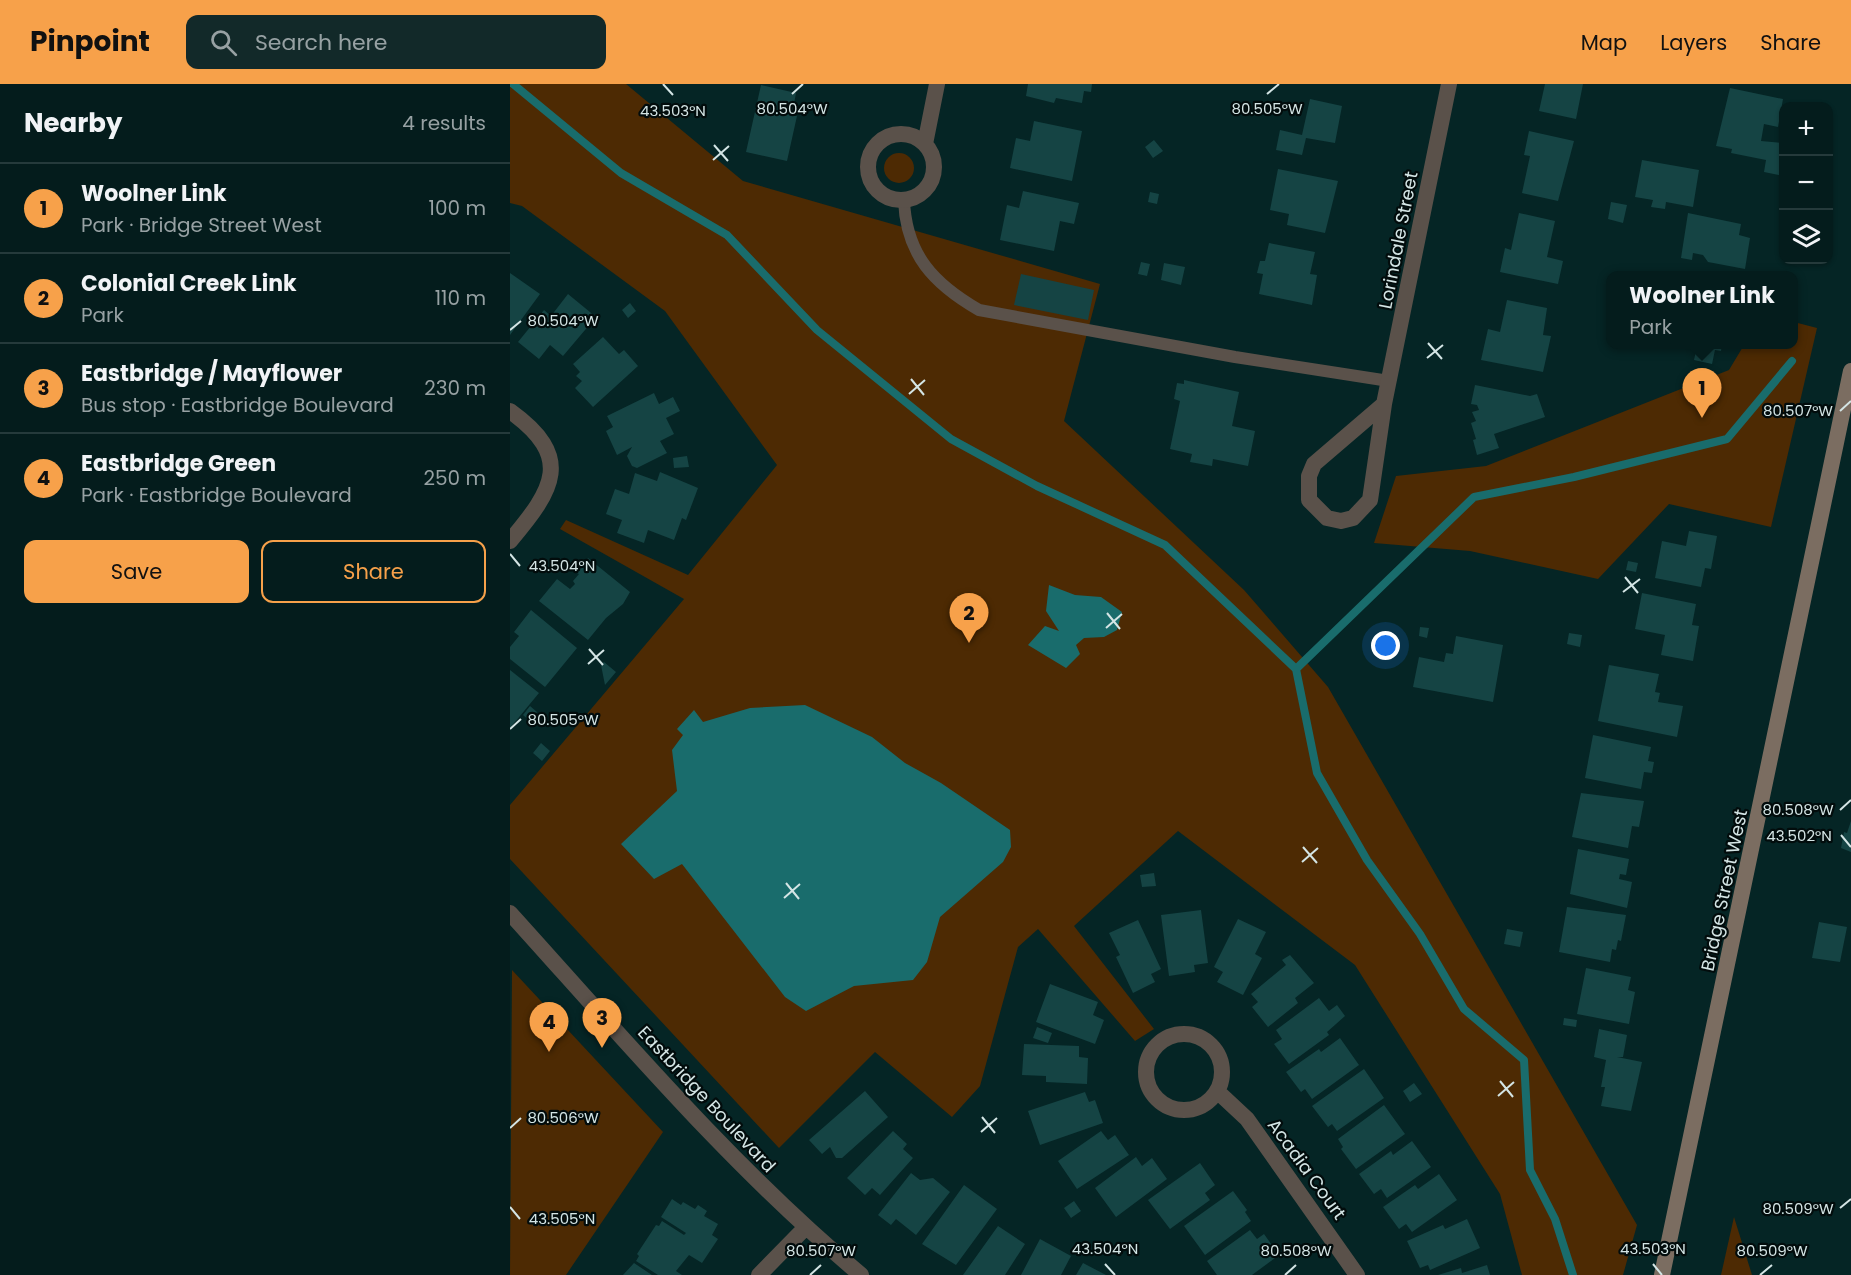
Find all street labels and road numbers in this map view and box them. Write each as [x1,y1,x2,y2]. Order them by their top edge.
street label: Lorindale Street [1372,169,1424,311]
street label: Bridge Street West [1695,807,1753,973]
street label: Eastbridge Boulevard [632,1020,782,1178]
street label: Acadia Court [1262,1114,1352,1224]

